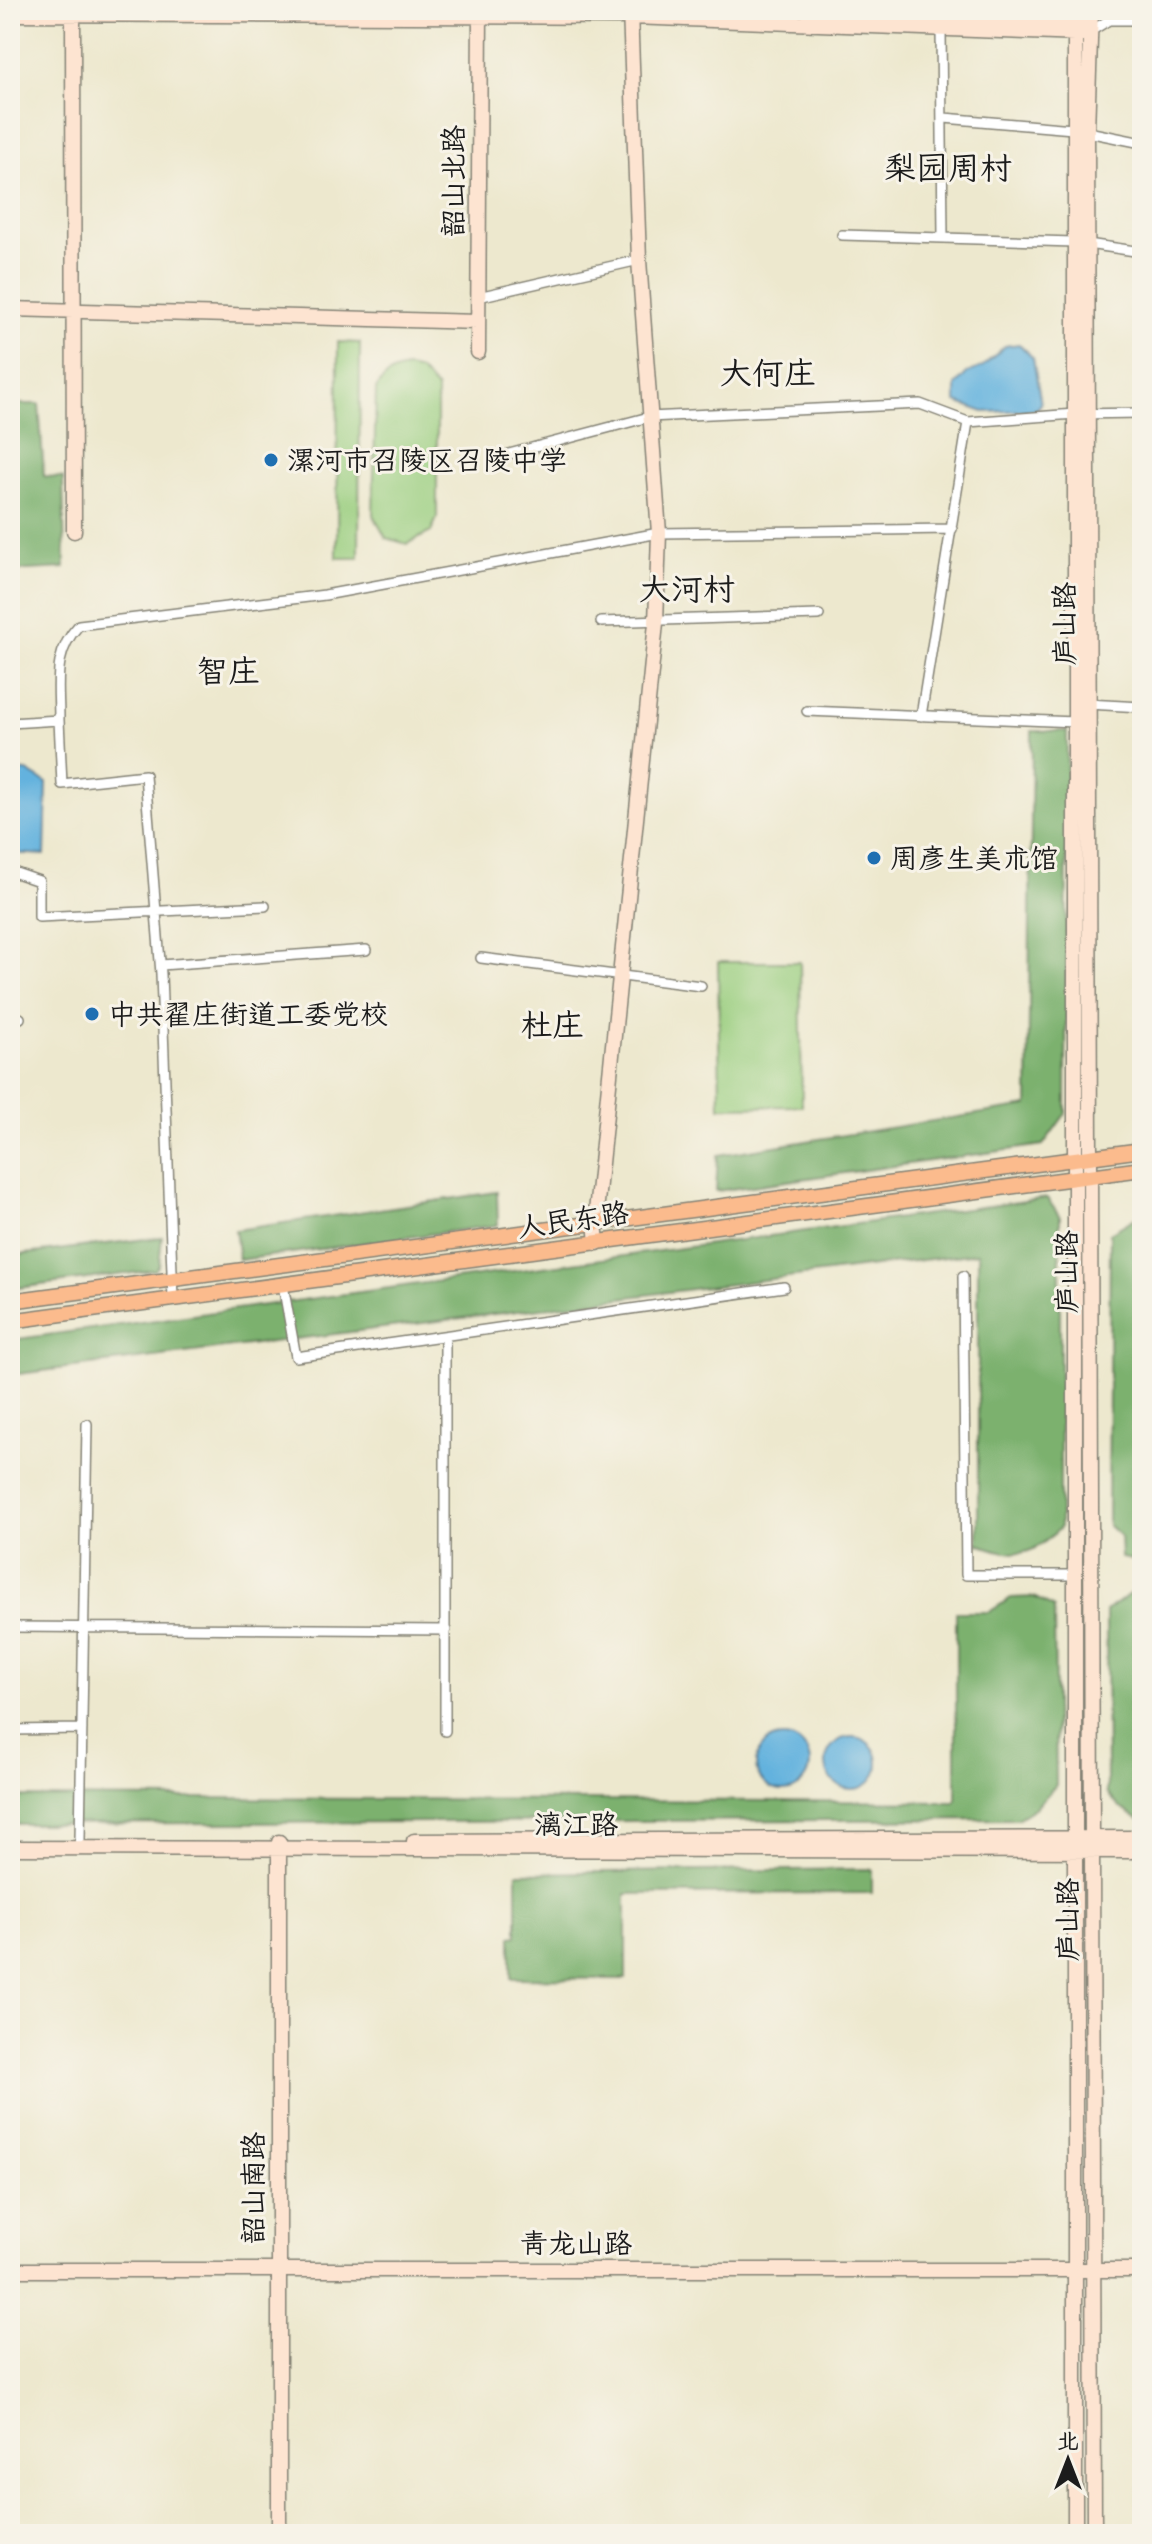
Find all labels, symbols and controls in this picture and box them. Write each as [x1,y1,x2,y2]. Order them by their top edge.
street label: 韶山北路 [429,125,478,237]
district label: 梨园周村 [884,140,1012,197]
district label: 大何庄 [720,345,816,402]
place label: 漯河市召陵区召陵中学 [287,436,567,485]
marker: 漯河市召陵区召陵中学 [262,451,280,469]
district label: 大河村 [639,561,735,618]
street label: 庐山路 [1040,582,1089,666]
district label: 智庄 [196,643,260,700]
place label: 周彦生美术馆 [890,834,1058,883]
marker: 周彦生美术馆 [865,849,883,867]
place label: 中共翟庄街道工委党校 [108,990,388,1039]
district label: 杜庄 [520,997,584,1054]
marker: 中共翟庄街道工委党校 [83,1005,101,1023]
street label: 人民东路 [514,1188,632,1252]
street label: 庐山路 [1042,1230,1091,1314]
street label: 漓江路 [534,1800,618,1849]
street label: 庐山路 [1043,1878,1092,1962]
street label: 韶山南路 [229,2132,278,2244]
street label: 青龙山路 [520,2219,632,2268]
north arrow [1028,2420,1108,2500]
text: 北 [1057,2421,1079,2460]

